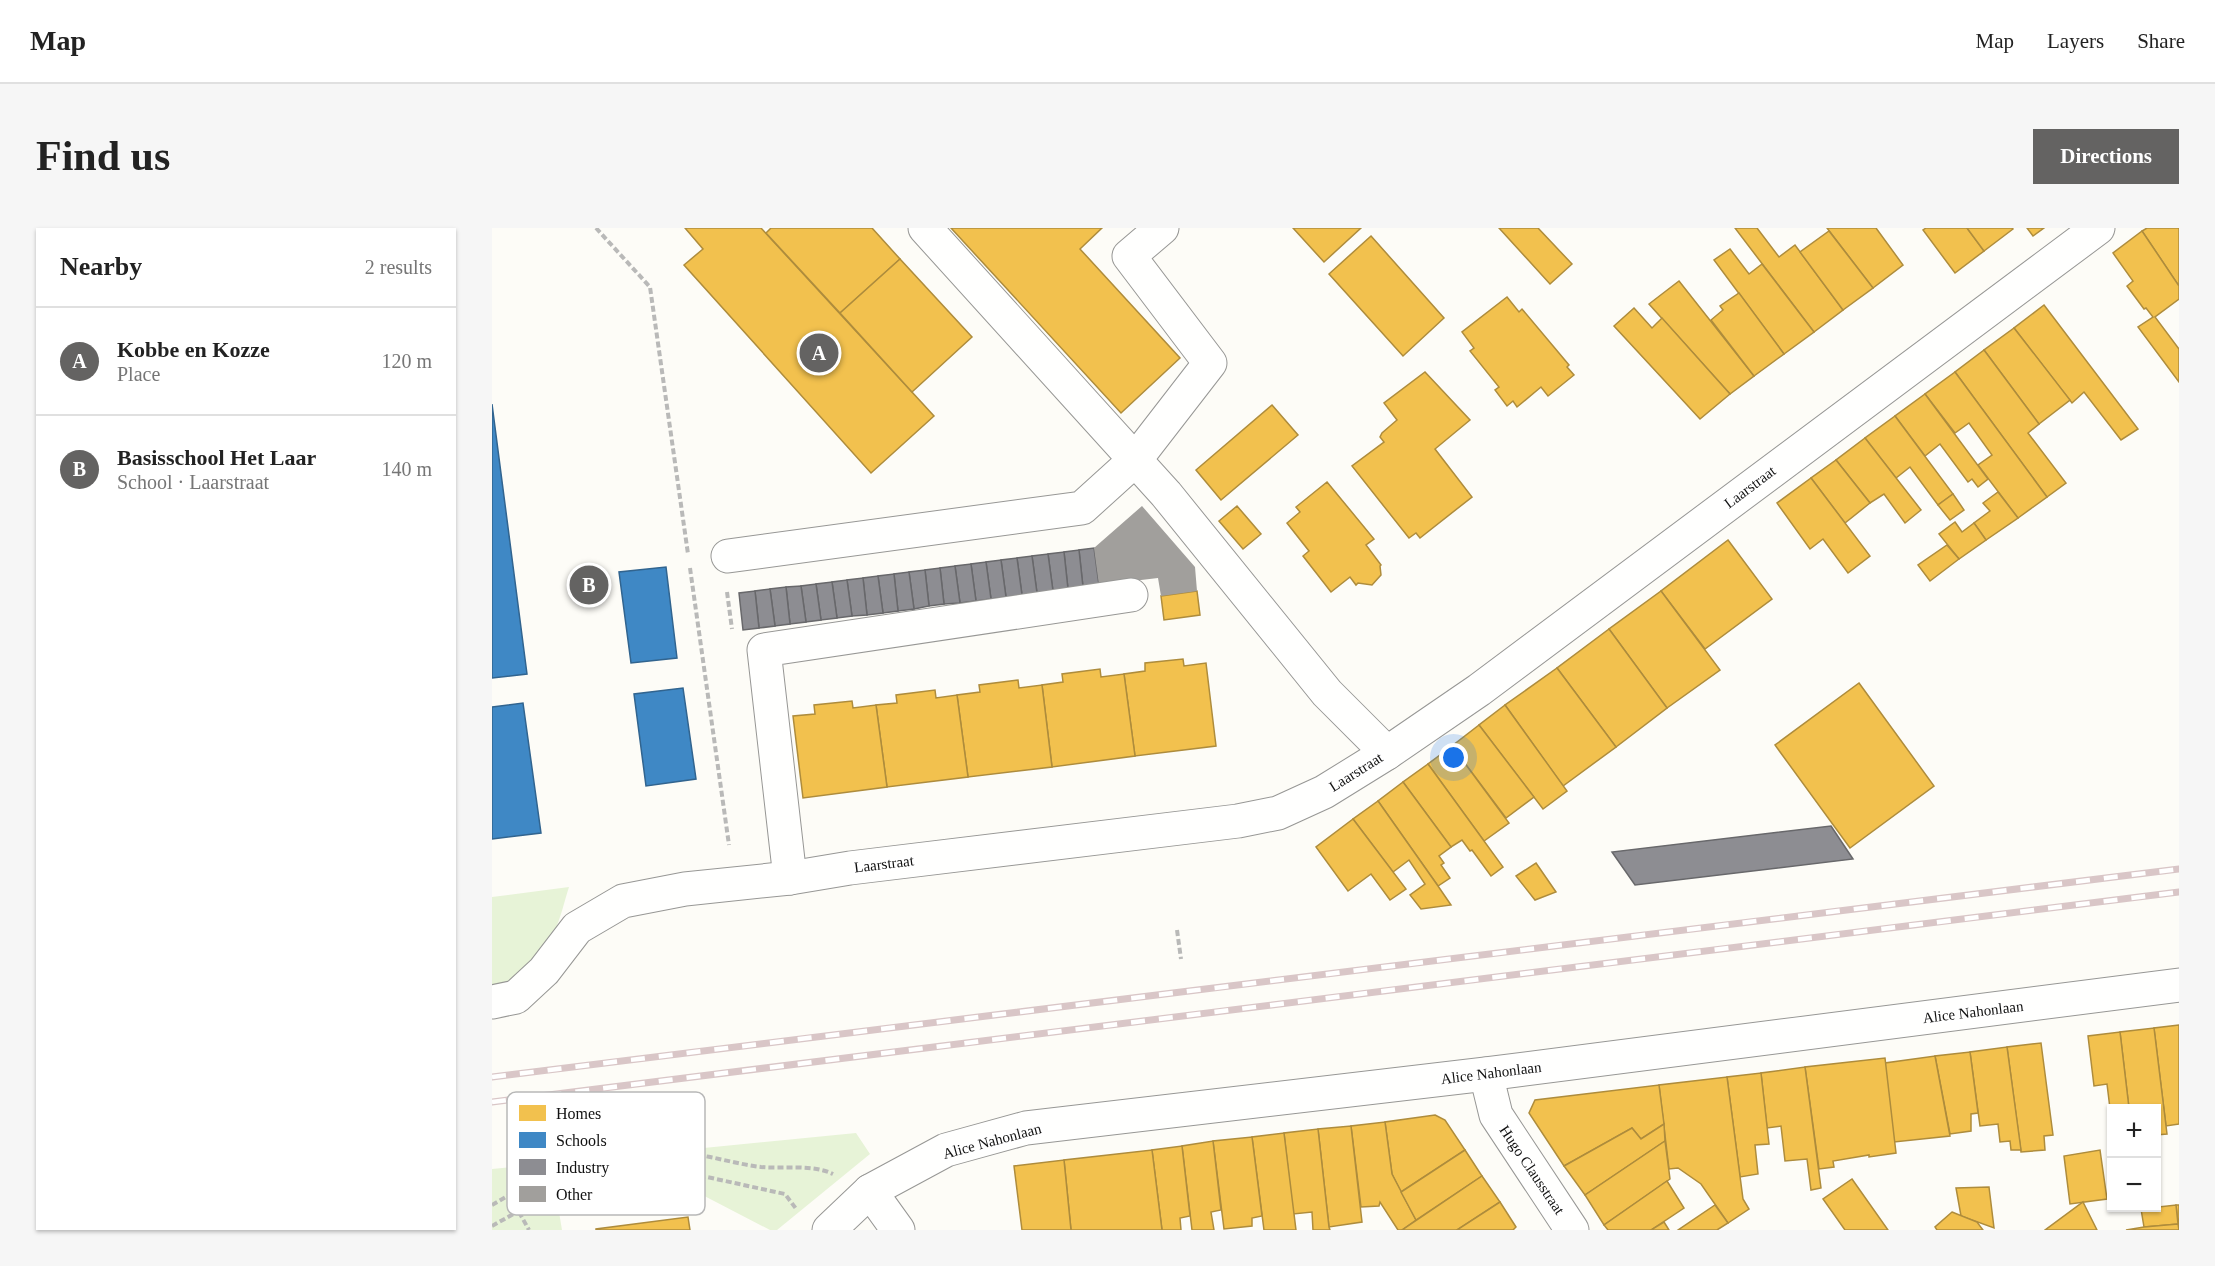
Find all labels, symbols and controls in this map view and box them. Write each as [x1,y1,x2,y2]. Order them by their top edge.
text: Map [30,25,86,56]
text: Map [1976,29,2014,53]
text: Layers [2047,29,2104,53]
text: Share [2137,29,2185,53]
button: Directions [2033,129,2179,184]
text: Find us [36,133,170,179]
text: Nearby [60,252,142,281]
text: 2 results [365,256,432,278]
pin: A [800,330,838,376]
text: Kobbe en Kozze [117,337,270,362]
text: A [72,350,87,372]
text: 120 m [381,350,432,372]
text: Place [117,363,160,385]
text: Basisschool Het Laar [117,445,316,470]
text: B [73,458,86,480]
text: 140 m [381,458,432,480]
street label: Laarstraat [1721,462,1779,511]
text: School · Laarstraat [117,471,269,493]
pin: B [570,562,608,608]
your location [1439,743,1468,772]
street label: Laarstraat [1326,749,1386,795]
street label: Laarstraat [853,852,916,876]
street label: Alice Nahonlaan [1922,998,2025,1026]
street label: Alice Nahonlaan [1440,1059,1543,1087]
legend [507,1092,705,1215]
map controls [2107,1104,2161,1212]
button: + [2107,1104,2161,1158]
text: Homes [556,1105,601,1122]
street label: Alice Nahonlaan [941,1120,1043,1162]
street label: Hugo Clausstraat [1496,1123,1568,1218]
text: Schools [556,1132,607,1149]
button: − [2107,1158,2161,1212]
text: Industry [556,1159,609,1177]
text: Other [556,1186,593,1203]

